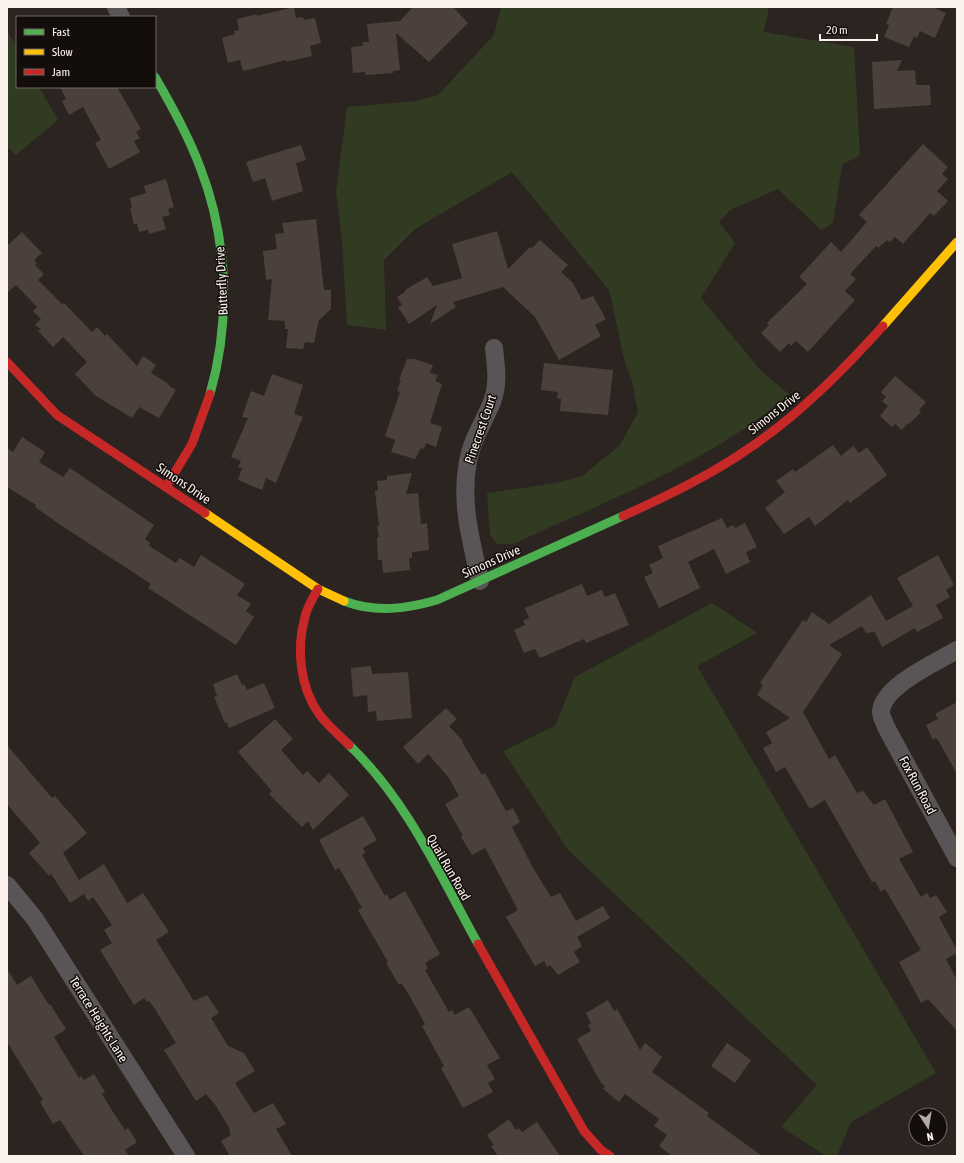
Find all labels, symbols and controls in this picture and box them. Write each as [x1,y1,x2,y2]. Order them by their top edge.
legend [16,16,156,88]
scale bar [820,16,877,42]
text: 20 m [826,23,848,37]
text: Fast [52,25,70,39]
text: Slow [52,45,73,59]
text: Jam [52,65,70,79]
street label: Butterfly Drive [212,246,231,316]
street label: Simons Drive [745,387,803,437]
street label: Pinecrest Court [462,393,499,465]
street label: Simons Drive [154,460,214,507]
street label: Simons Drive [460,542,523,581]
street label: Fox Run Road [896,754,939,817]
street label: Quail Run Road [424,832,474,903]
street label: Terrace Heights Lane [66,974,131,1065]
north arrow [908,1107,948,1147]
text: N [926,1130,935,1143]

